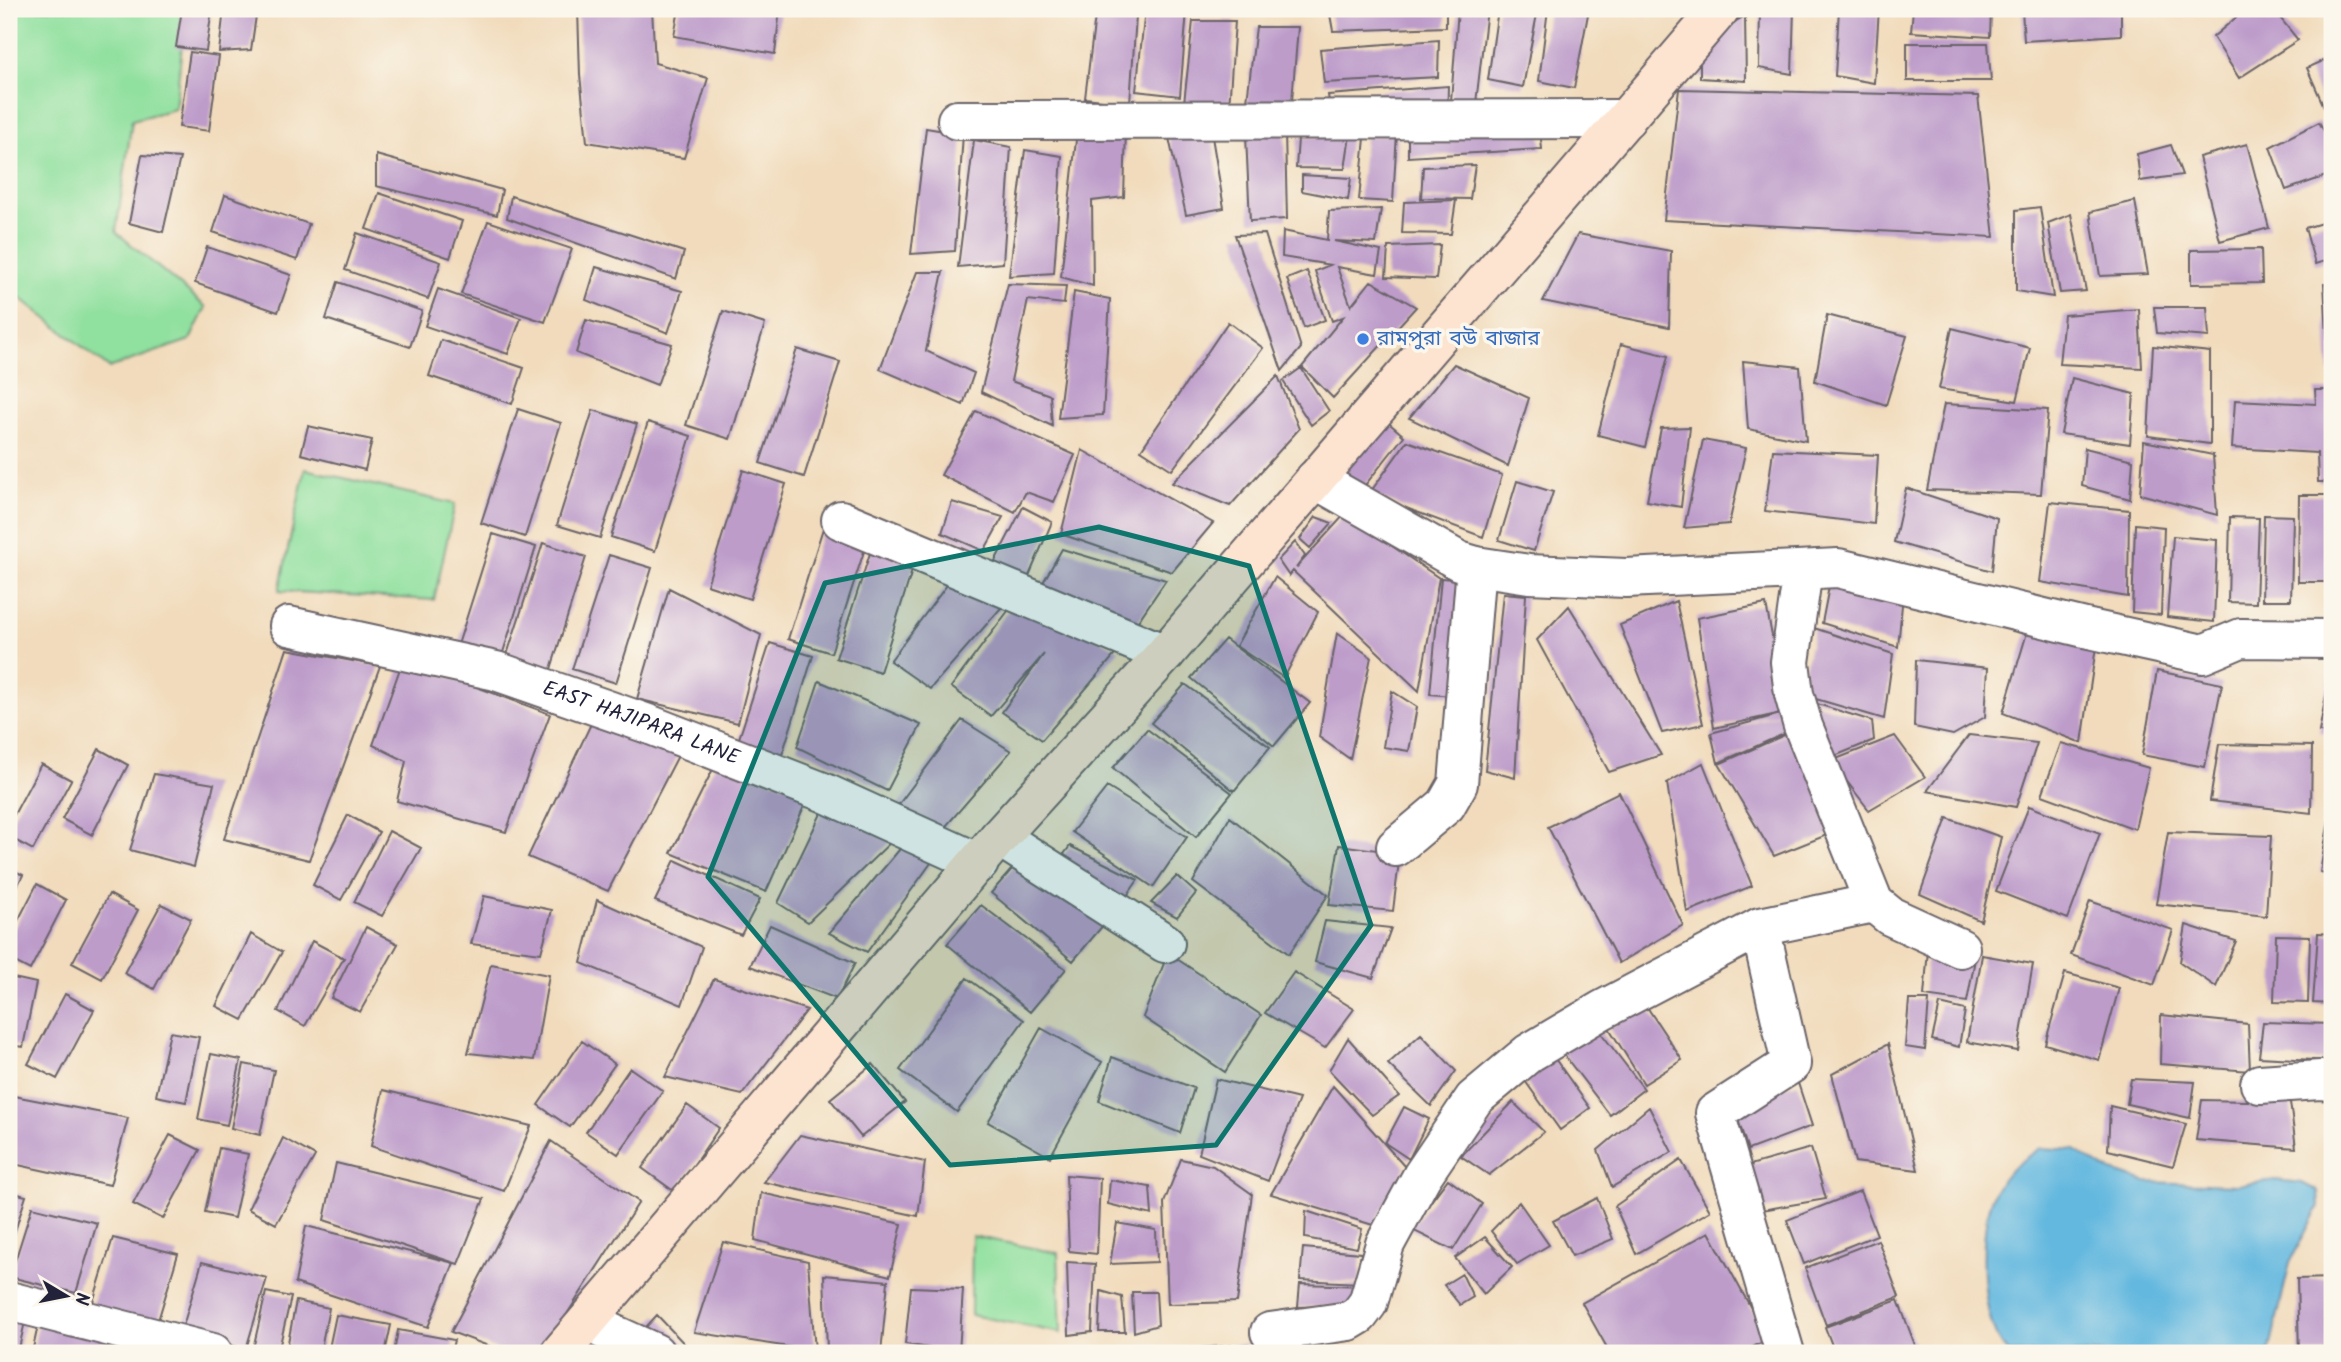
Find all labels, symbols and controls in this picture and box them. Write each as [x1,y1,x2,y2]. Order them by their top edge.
place label: রামপুরা বউ বাজার [1376,323,1540,356]
marker: রামপুরা বউ বাজার [1355,331,1371,347]
street label: EAST HAJIPARA LANE [538,672,745,775]
north arrow [32,1260,102,1330]
text: N [65,1290,97,1307]

